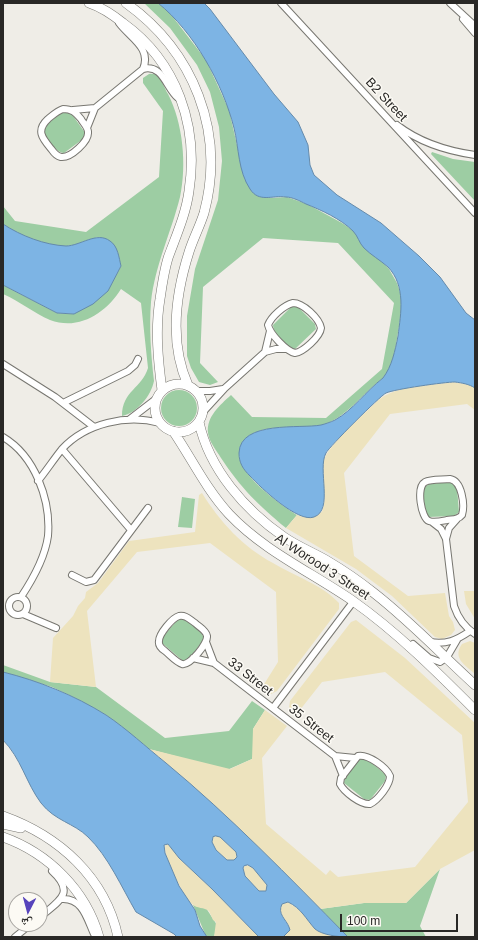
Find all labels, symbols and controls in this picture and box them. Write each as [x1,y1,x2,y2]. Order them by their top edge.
street label: B2 Street [362,75,410,125]
street label: Al Worood 3 Street [272,531,372,603]
street label: 33 Street [224,655,276,699]
street label: 35 Street [285,702,337,746]
north arrow [8,892,48,932]
scale bar [342,906,460,932]
text: 100 m [347,914,380,928]
text: ش [20,916,33,930]

